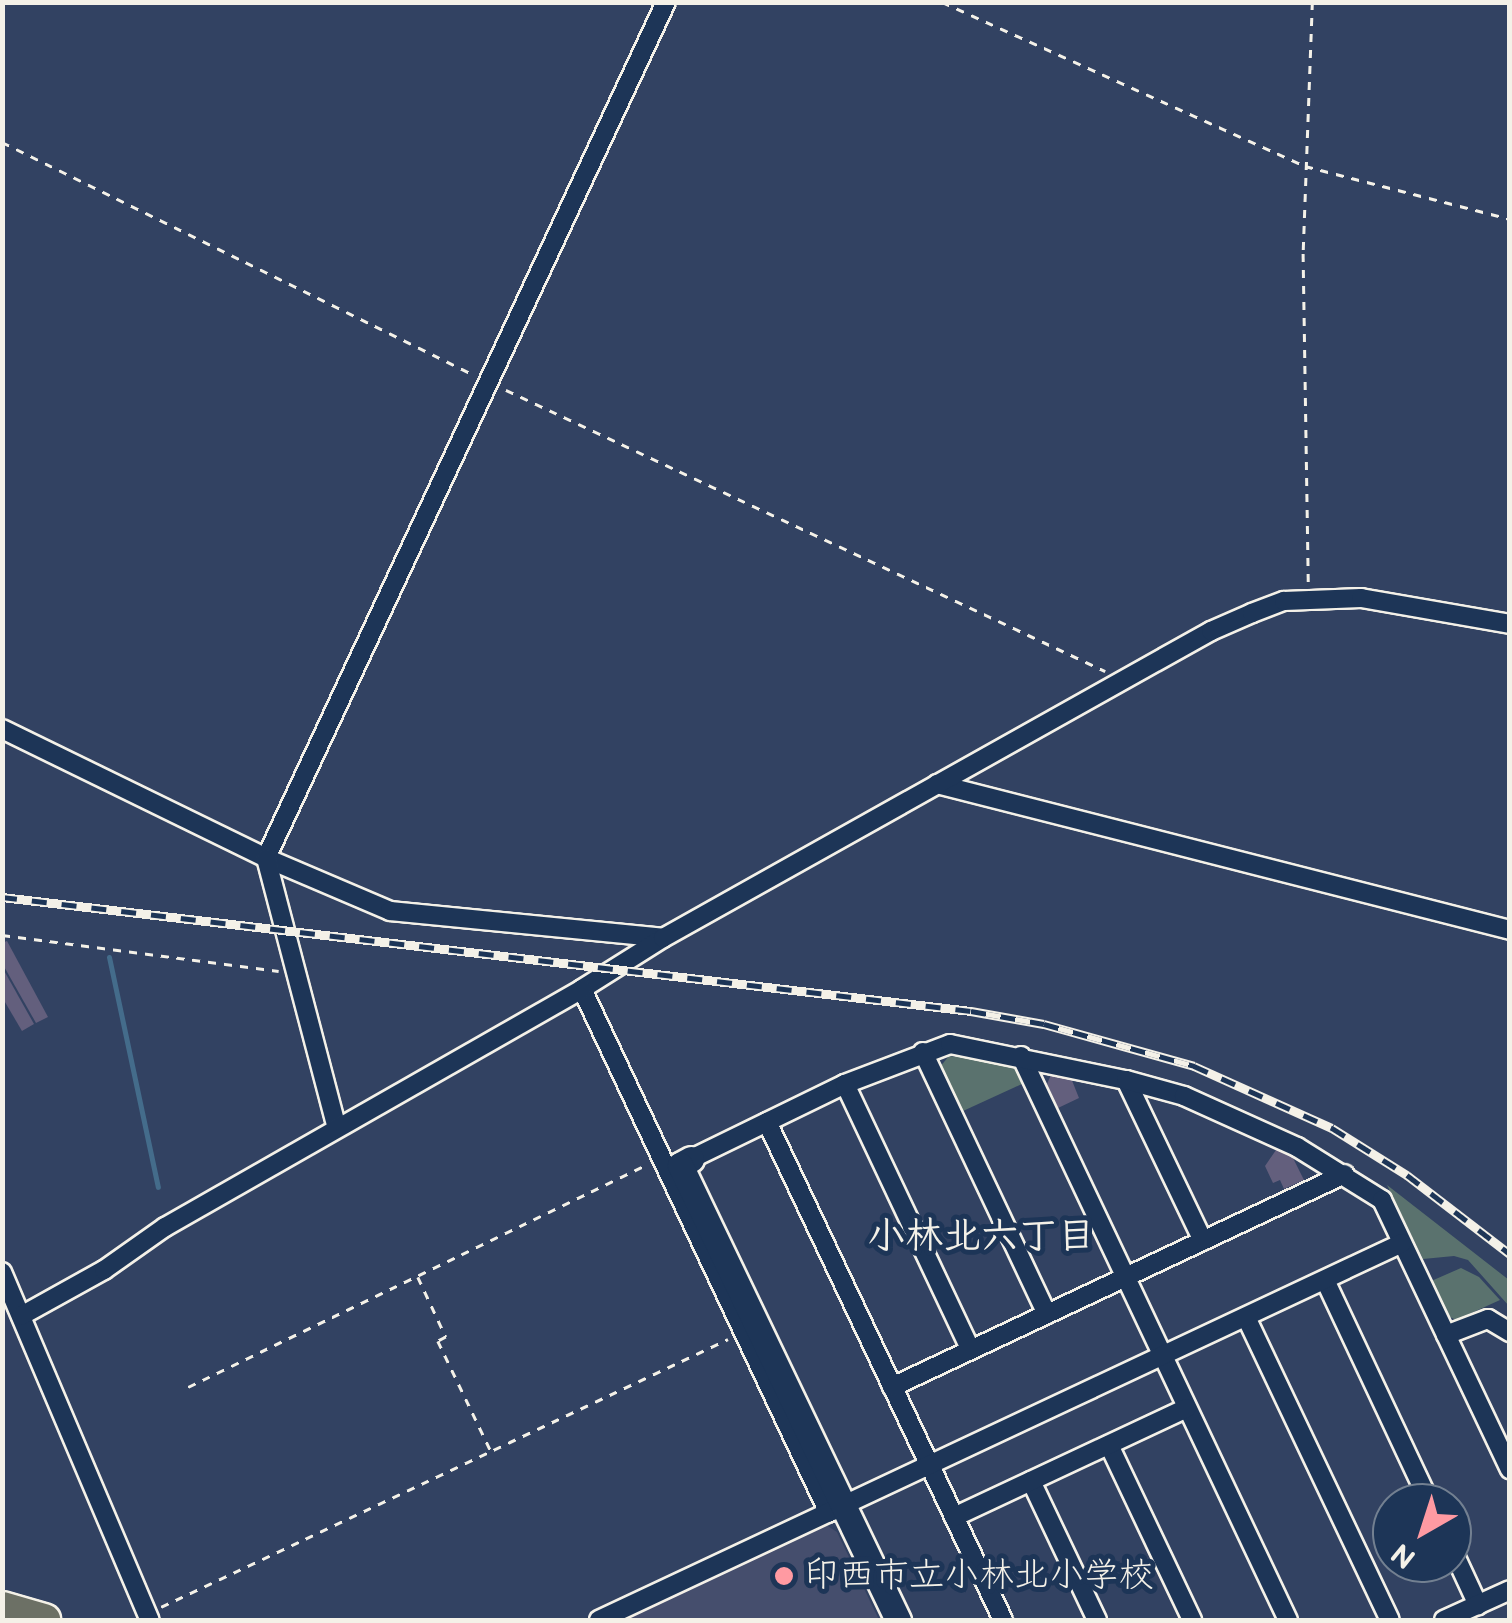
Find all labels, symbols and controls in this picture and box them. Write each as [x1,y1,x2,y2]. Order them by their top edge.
district label: 小林北六丁目 [867,1214,1095,1260]
north arrow [1372,1483,1472,1583]
text: N [1386,1536,1423,1575]
place label: 印西市立小林北小学校 [804,1555,1154,1597]
marker: 印西市立小林北小学校 [773,1565,795,1587]

